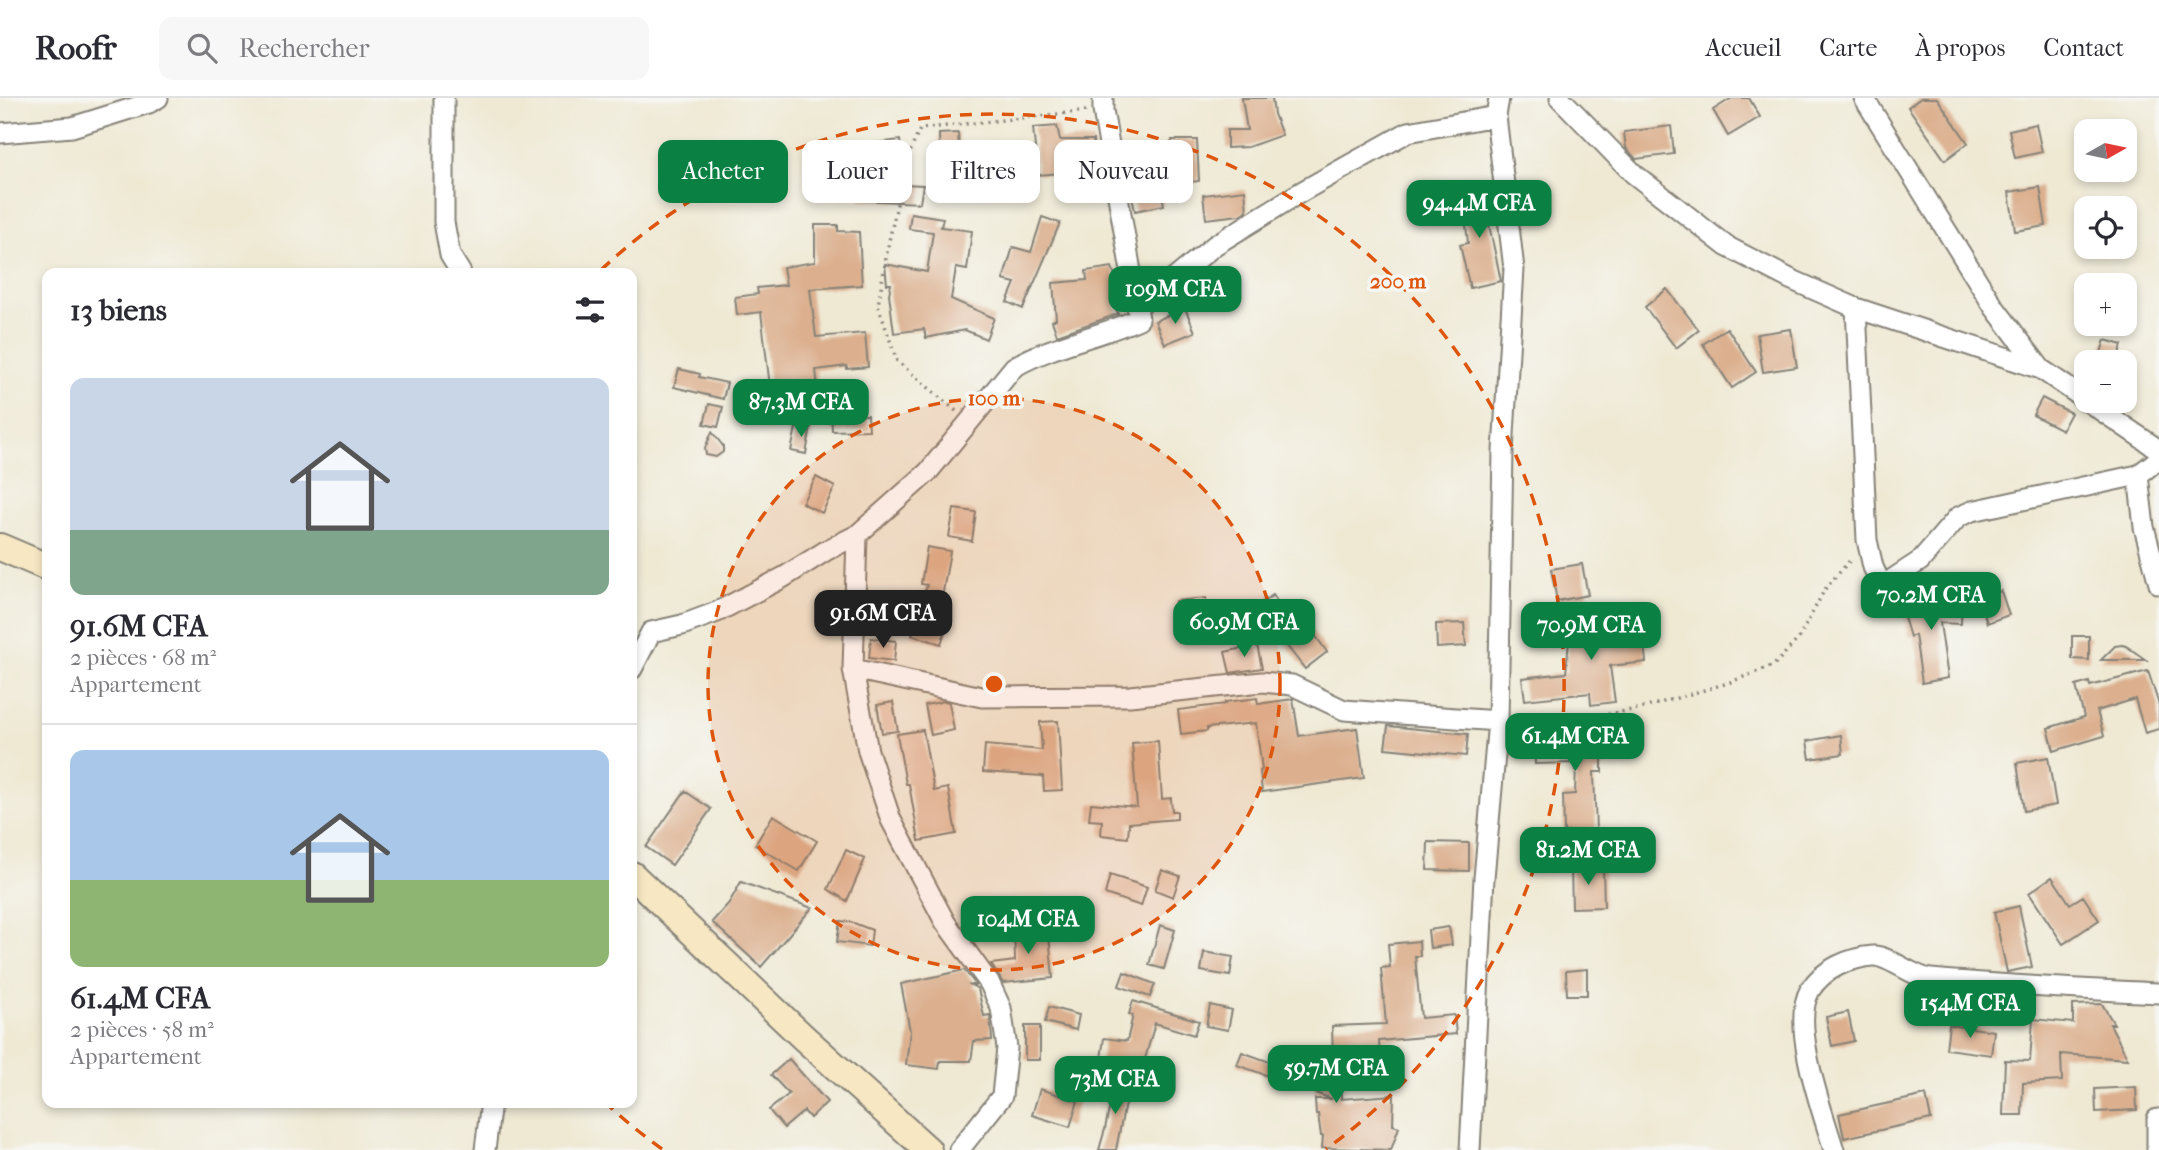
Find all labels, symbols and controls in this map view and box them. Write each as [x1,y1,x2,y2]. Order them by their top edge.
search box [159,17,649,80]
text: Roofr [35,29,117,68]
icon: search [183,29,221,67]
text: Rechercher [239,33,369,64]
text: Accueil [1706,34,1781,62]
text: Carte [1819,34,1877,62]
text: À propos [1915,34,2005,62]
text: Contact [2043,34,2124,62]
north arrow [2074,119,2137,182]
map controls [2074,119,2137,413]
chip: Acheter [658,140,788,203]
chip: Louer [802,140,912,203]
chip: Filtres [926,140,1040,203]
chip: Nouveau [1054,140,1193,203]
pin: 94.4M CFA [1399,180,1559,240]
text: 94.4M CFA [1423,189,1535,216]
button: locate [2074,196,2137,259]
pin: 109M CFA [1103,266,1247,326]
text: 200 m [1370,269,1427,293]
button: + [2074,273,2137,336]
text: 109M CFA [1124,275,1226,302]
icon: filters [571,291,609,329]
text: 13 biens [70,293,167,328]
button: − [2074,350,2137,413]
pin: 87.3M CFA [721,380,881,439]
text: 100 m [968,386,1021,410]
text: 87.3M CFA [749,388,853,415]
icon: home [277,423,403,549]
pin: 70.2M CFA [1851,573,2011,632]
text: 70.2M CFA [1877,581,1985,608]
pin: 91.6M CFA [803,590,963,650]
text: 91.6M CFA [830,599,936,626]
pin: 60.9M CFA [1164,600,1324,659]
pin: 70.9M CFA [1511,602,1671,662]
text: 60.9M CFA [1189,608,1299,635]
text: 91.6M CFA [70,609,208,644]
text: 70.9M CFA [1537,611,1645,638]
text: 2 pièces · 68 m² [70,644,216,671]
text: Appartement [70,671,202,698]
centre of rings [982,672,1006,696]
pin: 61.4M CFA [1495,714,1655,773]
text: 61.4M CFA [1521,722,1629,749]
icon: home [277,795,403,921]
pin: 81.2M CFA [1508,828,1668,887]
text: 81.2M CFA [1536,836,1640,863]
pin: 104M CFA [956,896,1100,956]
text: 104M CFA [977,905,1079,932]
text: 61.4M CFA [70,981,210,1016]
pin: 154M CFA [1898,981,2042,1040]
text: 154M CFA [1920,989,2020,1016]
text: 2 pièces · 58 m² [70,1016,214,1043]
text: Appartement [70,1043,202,1070]
pin: 59.7M CFA [1256,1046,1416,1105]
text: 59.7M CFA [1284,1054,1388,1081]
pin: 73M CFA [1050,1056,1180,1116]
text: 73M CFA [1071,1065,1159,1092]

